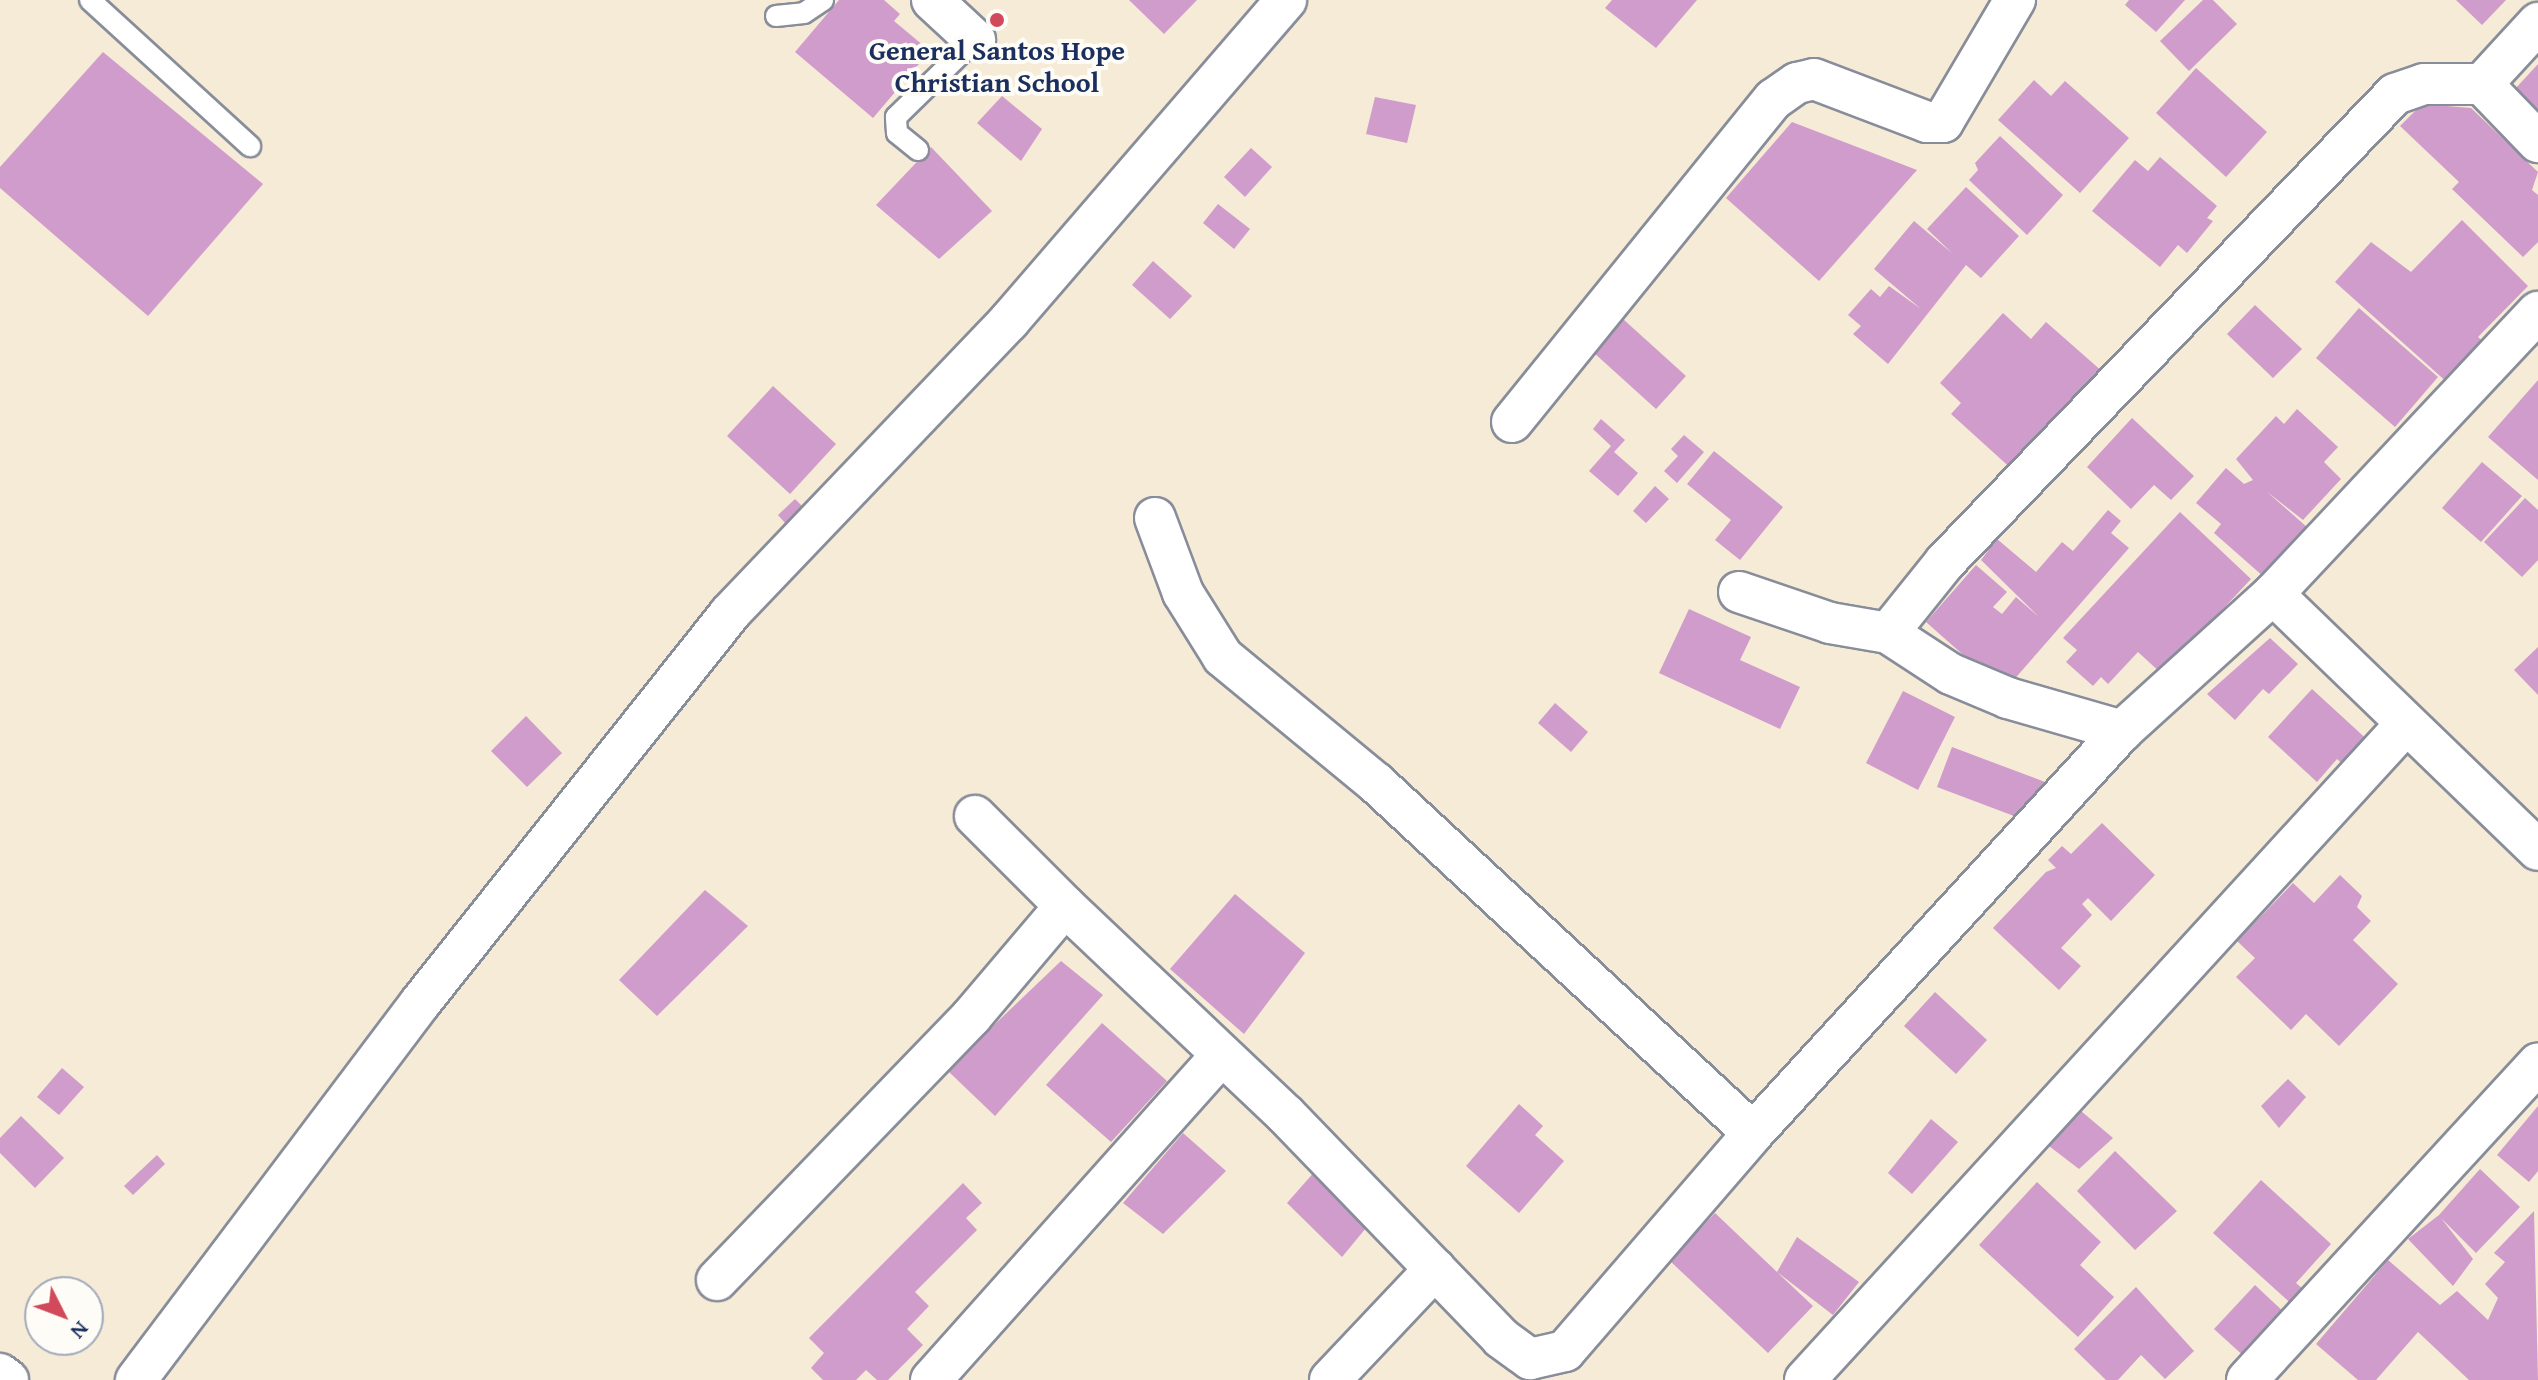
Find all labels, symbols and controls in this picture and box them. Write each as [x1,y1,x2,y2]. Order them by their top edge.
marker: General Santos Hope Christian School [988,11,1006,29]
place label: General Santos Hope Christian School [869,33,1125,99]
north arrow [24,1276,104,1356]
text: N [64,1315,97,1347]

